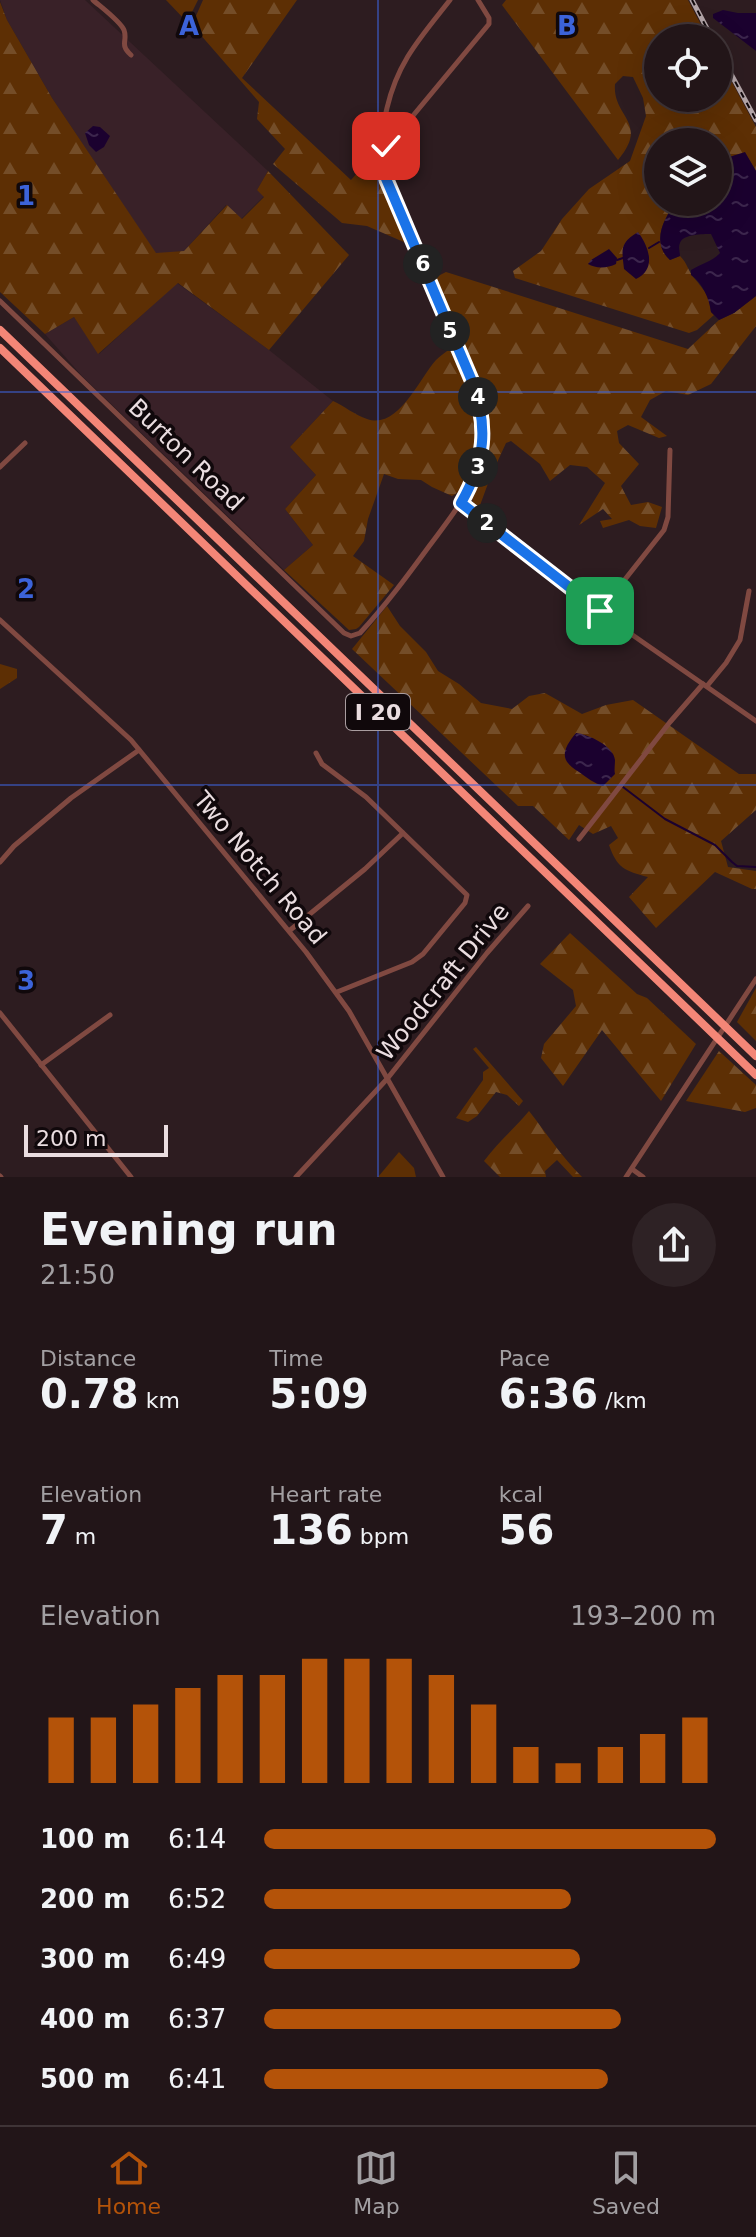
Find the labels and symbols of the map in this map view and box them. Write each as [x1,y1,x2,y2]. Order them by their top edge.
text: A [179,11,199,41]
text: B [557,11,577,41]
pin [352,112,420,180]
text: 1 [17,181,35,211]
pin: 6 [403,244,443,284]
pin: 5 [430,311,470,351]
pin: 4 [458,377,498,417]
street label: Burton Road [123,393,249,517]
pin: 3 [458,447,498,487]
pin: 2 [467,503,507,543]
text: 2 [17,574,35,604]
pin [566,577,634,645]
road number: I 20 [346,694,410,730]
street label: Two Notch Road [187,785,332,950]
street label: Woodcraft Drive [371,898,515,1066]
text: 3 [17,966,35,996]
scale bar [24,1121,168,1157]

